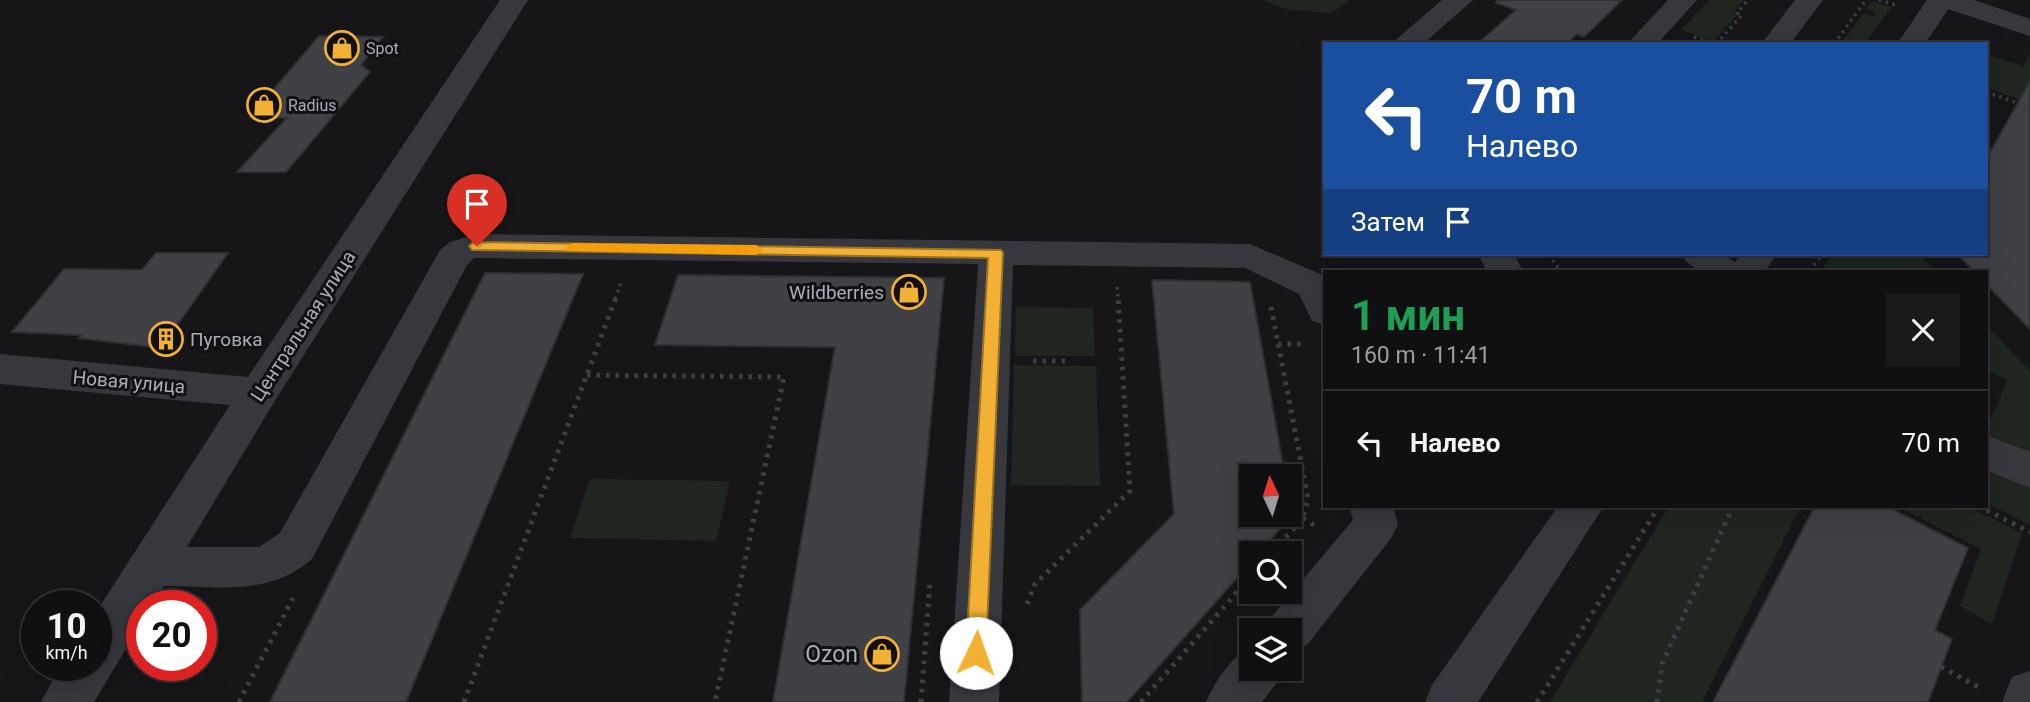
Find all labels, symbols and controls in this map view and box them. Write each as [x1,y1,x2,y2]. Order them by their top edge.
shop icon: Spot [323,29,361,67]
place label: Spot [366,39,399,58]
text: 70 m [1466,68,1577,125]
icon: left [1351,70,1442,161]
shop icon: Radius [245,86,283,124]
place label: Radius [288,96,337,115]
text: Налево [1466,127,1578,165]
pin [447,174,507,246]
icon: arrive [458,185,496,223]
icon: arrive [1439,203,1477,241]
text: Затем [1351,207,1425,237]
street label: Центральная улица [246,246,360,406]
shop icon: Wildberries [890,273,928,311]
place label: Wildberries [789,281,884,304]
text: 1 мин [1351,291,1465,340]
button: close [1886,293,1960,367]
building icon: Пуговка [147,320,185,358]
place label: Пуговка [190,328,263,351]
text: 160 m · 11:41 [1351,342,1490,369]
street label: Новая улица [72,366,186,398]
icon: left [1351,424,1389,462]
text: Налево [1410,428,1500,458]
text: 70 m [1902,428,1960,458]
north arrow [1239,464,1302,527]
map controls [1239,464,1302,681]
button: search [1239,541,1302,604]
speed limit sign: 20 [126,590,217,681]
text: 10 [46,606,87,647]
position arrow [939,616,1013,690]
button: layers [1239,618,1302,681]
shop icon: Ozon [863,635,901,673]
place label: Ozon [805,641,858,668]
text: km/h [45,642,88,663]

